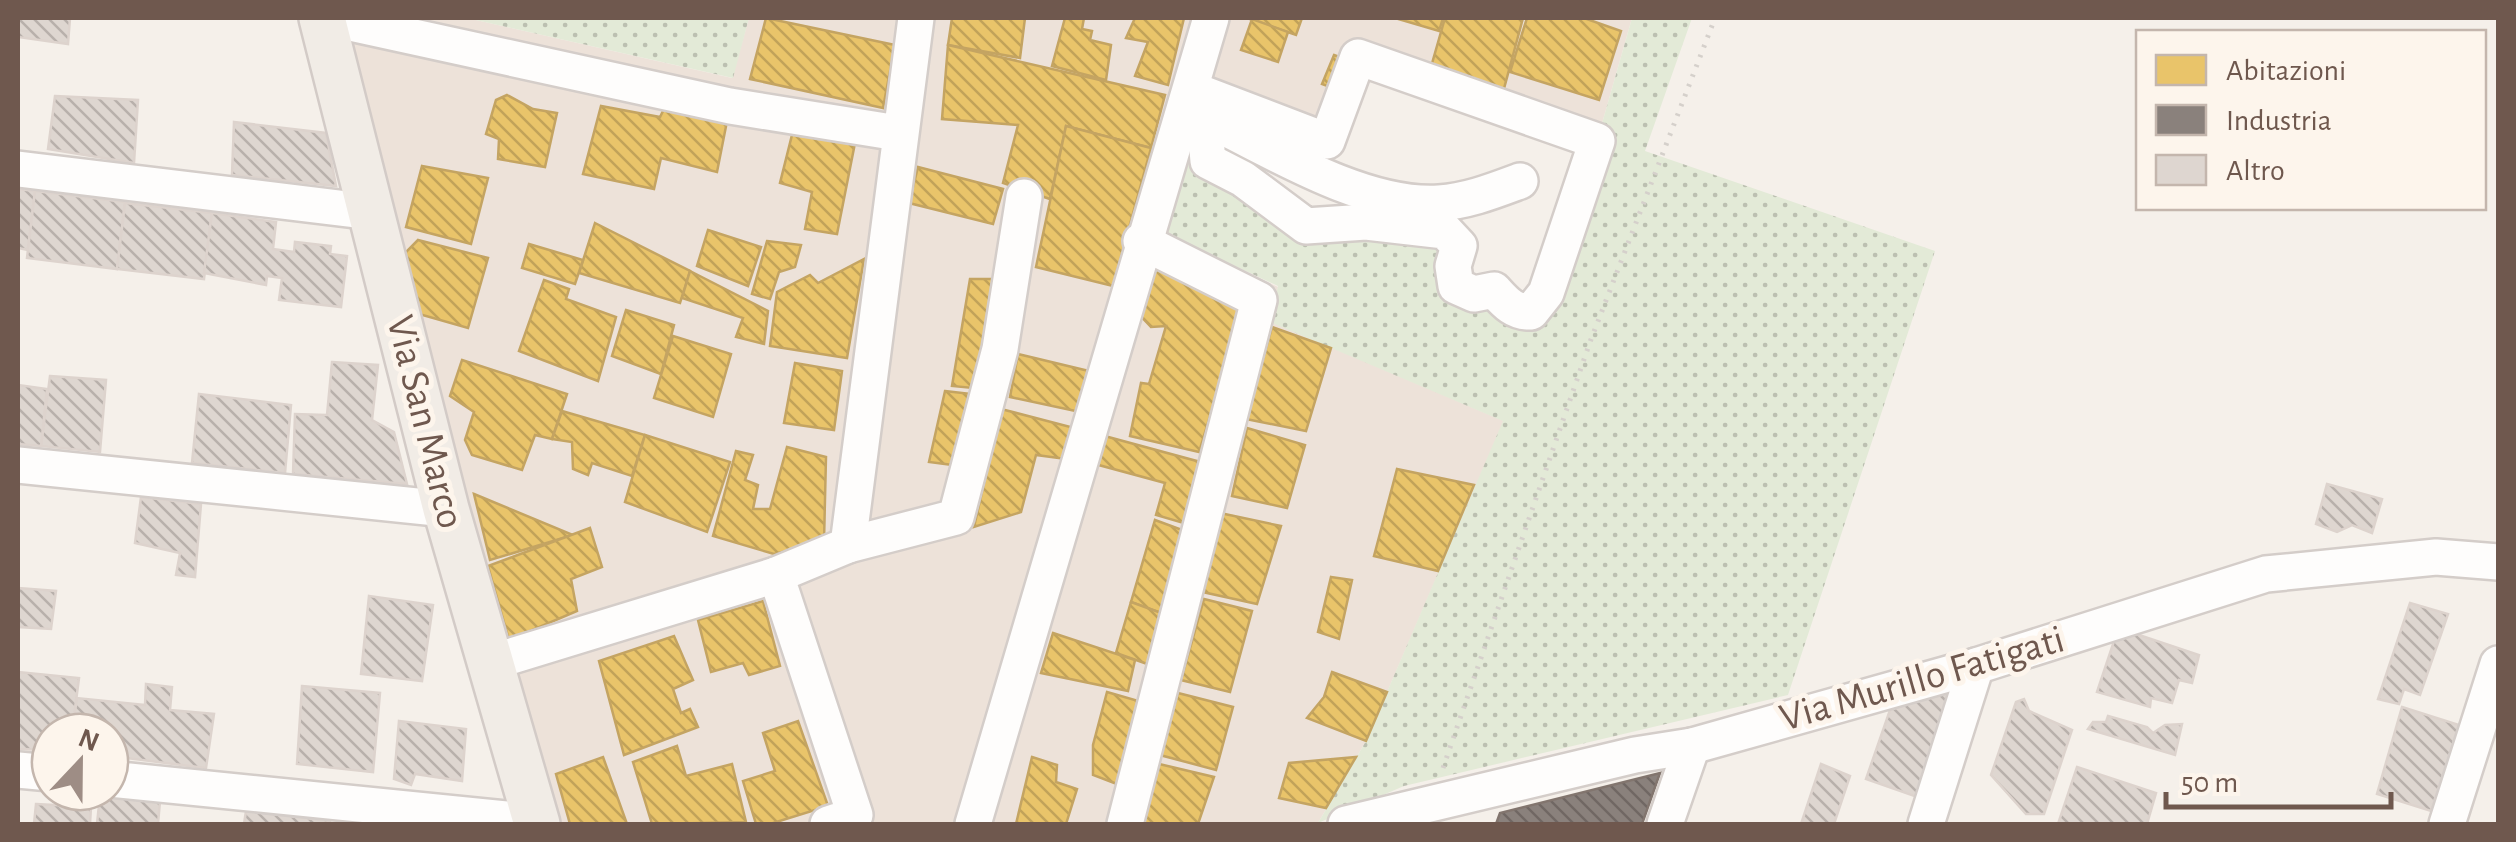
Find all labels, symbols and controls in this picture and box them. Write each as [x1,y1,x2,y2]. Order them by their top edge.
legend [2136,30,2486,210]
text: Abitazioni [2226,56,2346,86]
text: Industria [2226,106,2332,136]
text: Altro [2226,156,2285,186]
street label: Via San Marco [379,311,471,533]
street label: Via Murillo Fatigati [1775,619,2069,739]
north arrow [30,712,130,812]
text: N [74,724,103,757]
scale bar [2166,747,2391,809]
text: 50 m [2181,768,2238,798]

